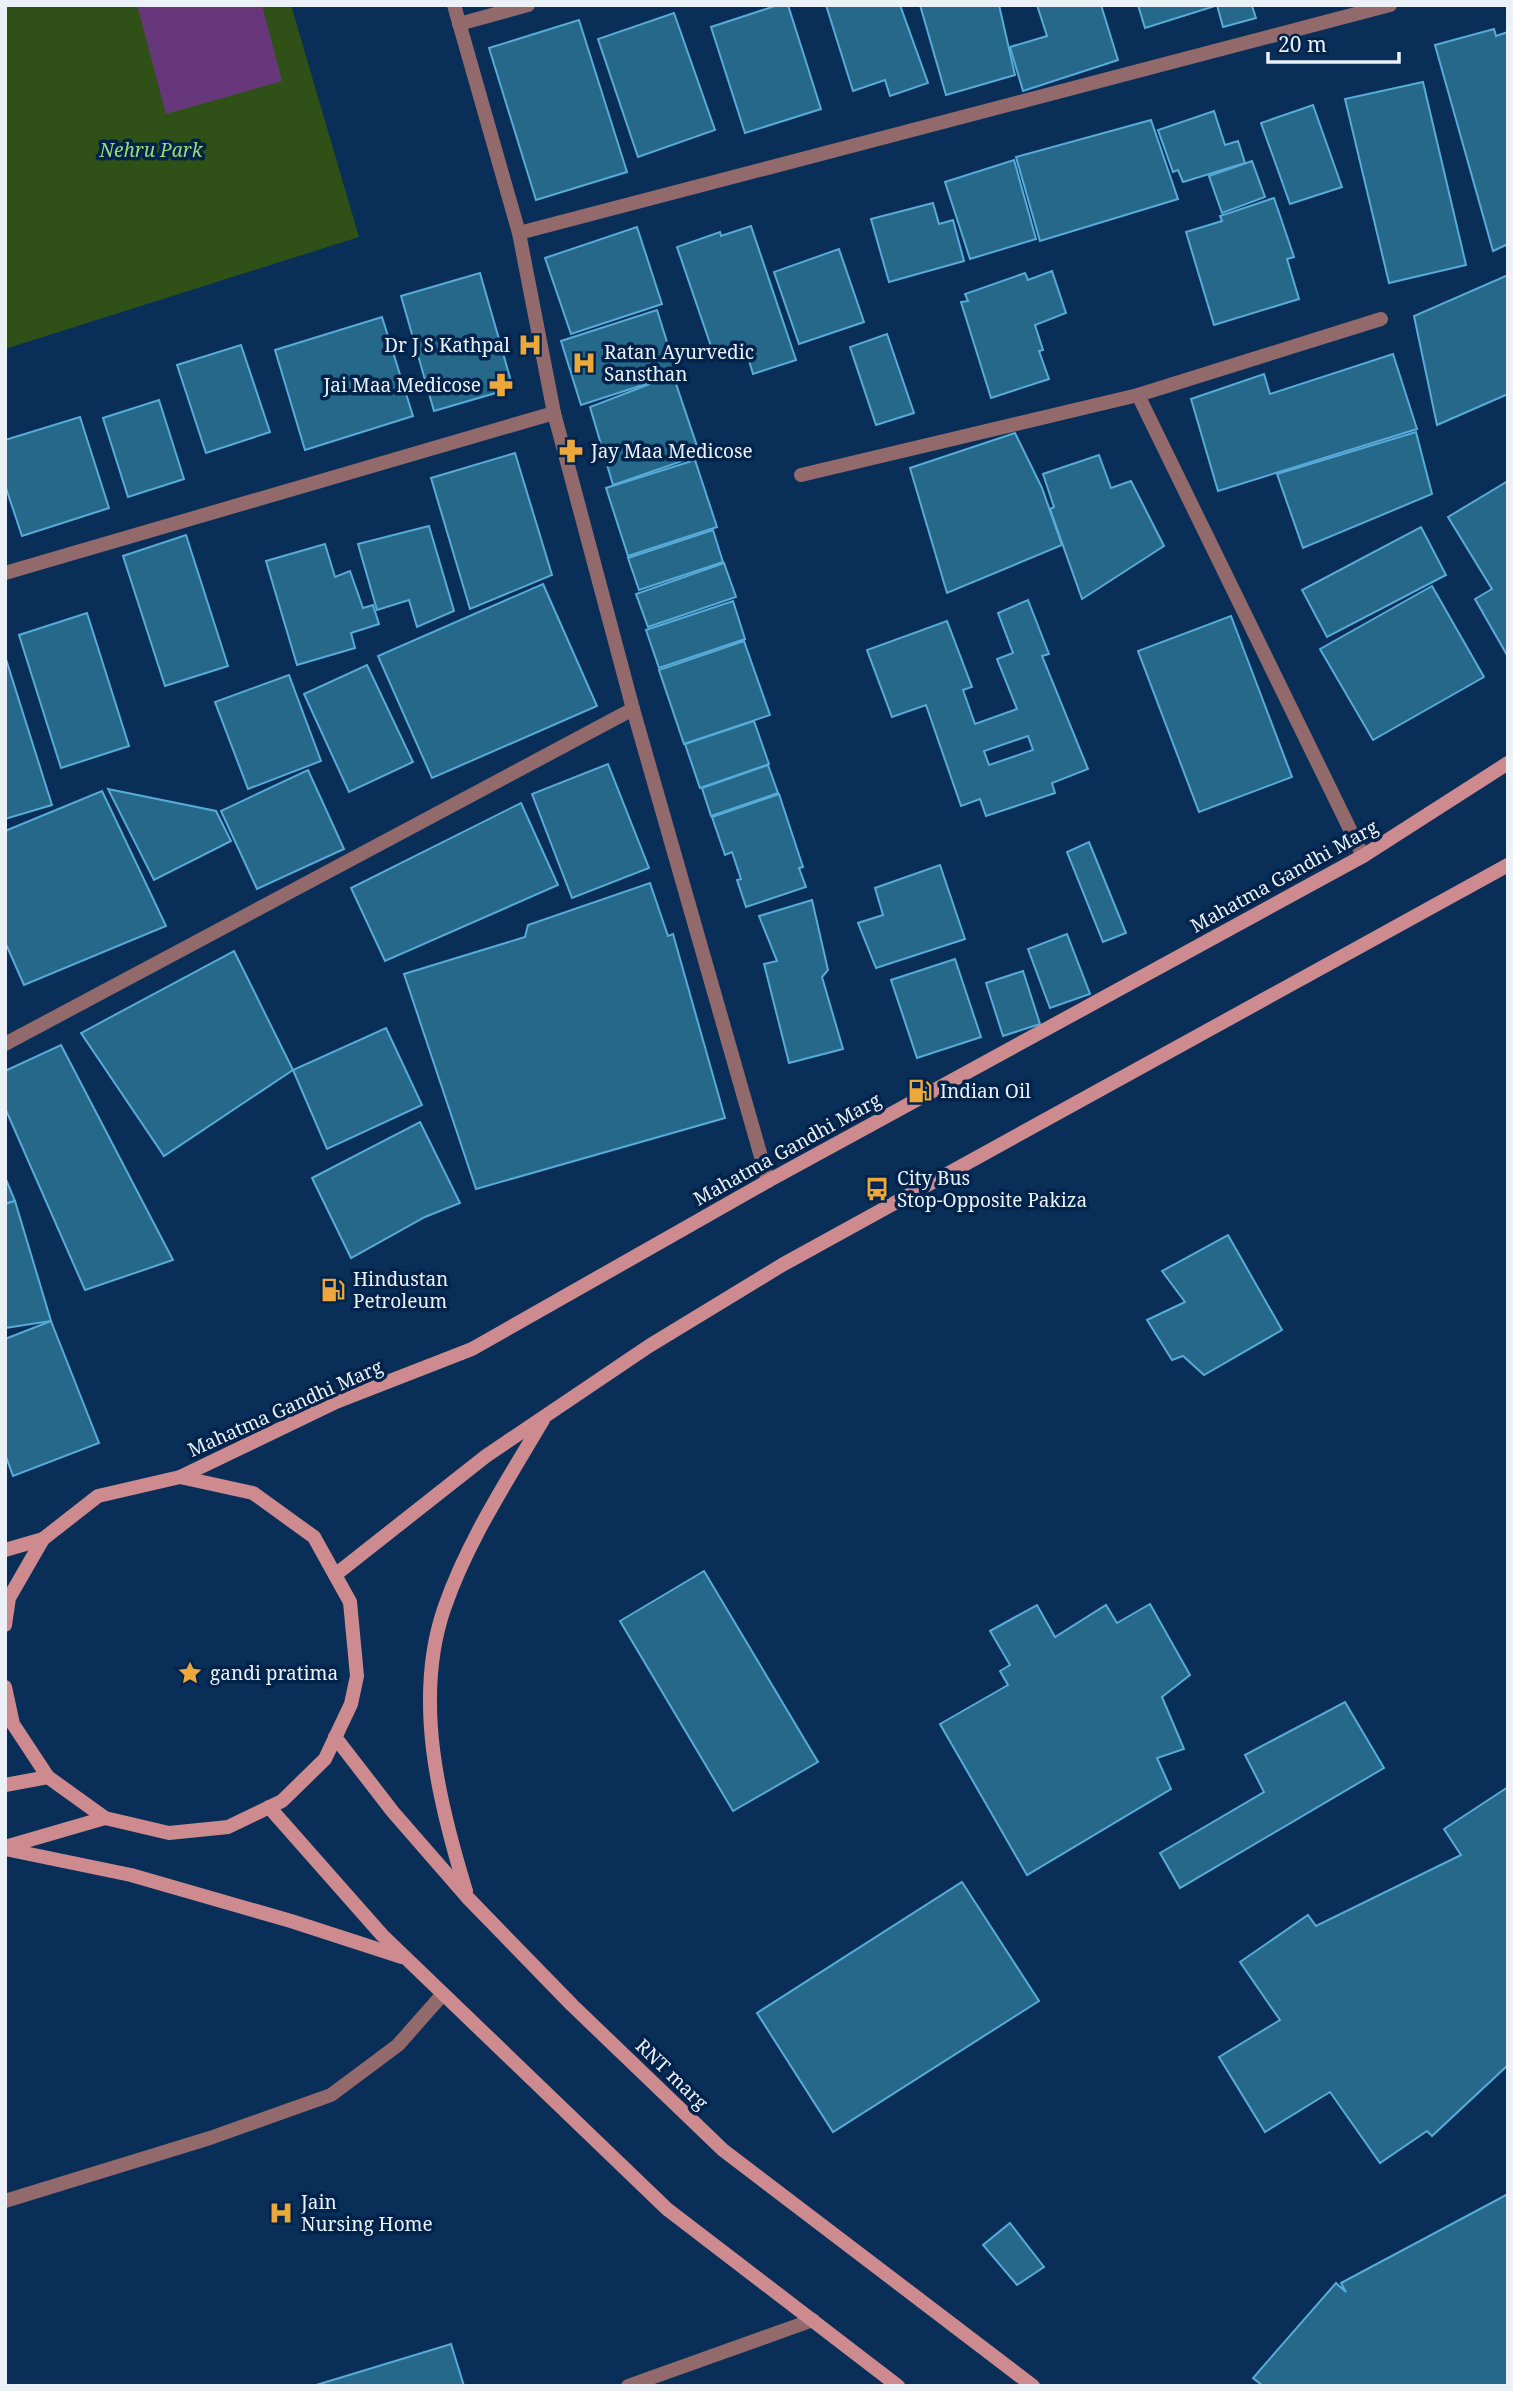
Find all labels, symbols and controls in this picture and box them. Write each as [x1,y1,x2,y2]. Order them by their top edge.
scale bar [1268,21,1399,65]
text: 20 m [1278,30,1327,58]
park label: Nehru Park [99,137,204,163]
hospital icon: Dr J S Kathpal [516,331,544,359]
place label: Dr J S Kathpal [384,332,510,358]
place label: Ratan Ayurvedic Sansthan [604,339,754,387]
hospital icon: Ratan Ayurvedic Sansthan [570,349,598,377]
pharmacy icon: Jai Maa Medicose [487,371,515,399]
place label: Jai Maa Medicose [323,372,481,398]
pharmacy icon: Jay Maa Medicose [557,437,585,465]
place label: Jay Maa Medicose [590,438,753,464]
street label: Mahatma Gandhi Marg [1186,814,1382,938]
fuel station icon: Indian Oil [906,1077,934,1105]
place label: Indian Oil [940,1078,1031,1104]
street label: Mahatma Gandhi Marg [689,1087,885,1211]
place label: City Bus Stop-Opposite Pakiza [897,1165,1087,1213]
bus stop icon: City Bus Stop-Opposite Pakiza [863,1175,891,1203]
place label: Hindustan Petroleum [353,1266,448,1314]
fuel station icon: Hindustan Petroleum [319,1276,347,1304]
street label: Mahatma Gandhi Marg [184,1353,386,1463]
place icon: gandi pratima [176,1659,204,1687]
place label: gandi pratima [210,1660,338,1686]
street label: RNT marg [630,2033,714,2115]
place label: Jain Nursing Home [300,2189,433,2237]
hospital icon: Jain Nursing Home [267,2199,295,2227]

